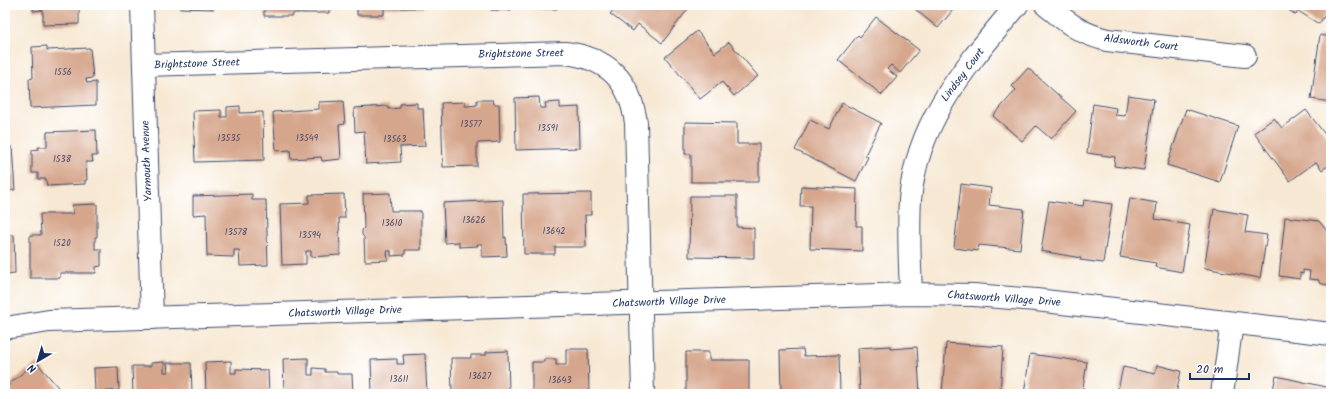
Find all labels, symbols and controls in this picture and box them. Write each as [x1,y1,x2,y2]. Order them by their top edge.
street label: Aldsworth Court [1103,30,1180,57]
street label: Lindsey Court [937,43,990,106]
street label: Brightstone Street [478,44,565,64]
street label: Brightstone Street [154,53,241,74]
house number: 1556 [54,65,72,80]
house number: 13577 [460,117,482,132]
street label: Yarmouth Avenue [137,120,157,202]
house number: 13591 [538,121,558,136]
house number: 13535 [218,131,242,146]
house number: 13549 [296,131,319,146]
house number: 13563 [384,132,406,147]
house number: 1538 [53,152,72,167]
house number: 13626 [462,213,486,228]
house number: 13610 [382,216,403,231]
house number: 13642 [542,224,566,239]
house number: 13578 [225,225,248,240]
house number: 13594 [299,228,321,243]
house number: 1520 [53,236,71,251]
street label: Chatsworth Village Drive [947,286,1061,312]
street label: Chatsworth Village Drive [612,291,726,313]
street label: Chatsworth Village Drive [288,301,402,323]
north arrow [18,341,58,381]
scale bar [1190,355,1249,381]
text: N [24,359,41,377]
text: 20 m [1196,360,1224,379]
house number: 13627 [469,369,492,384]
house number: 13611 [390,372,408,387]
house number: 13643 [548,373,572,388]

